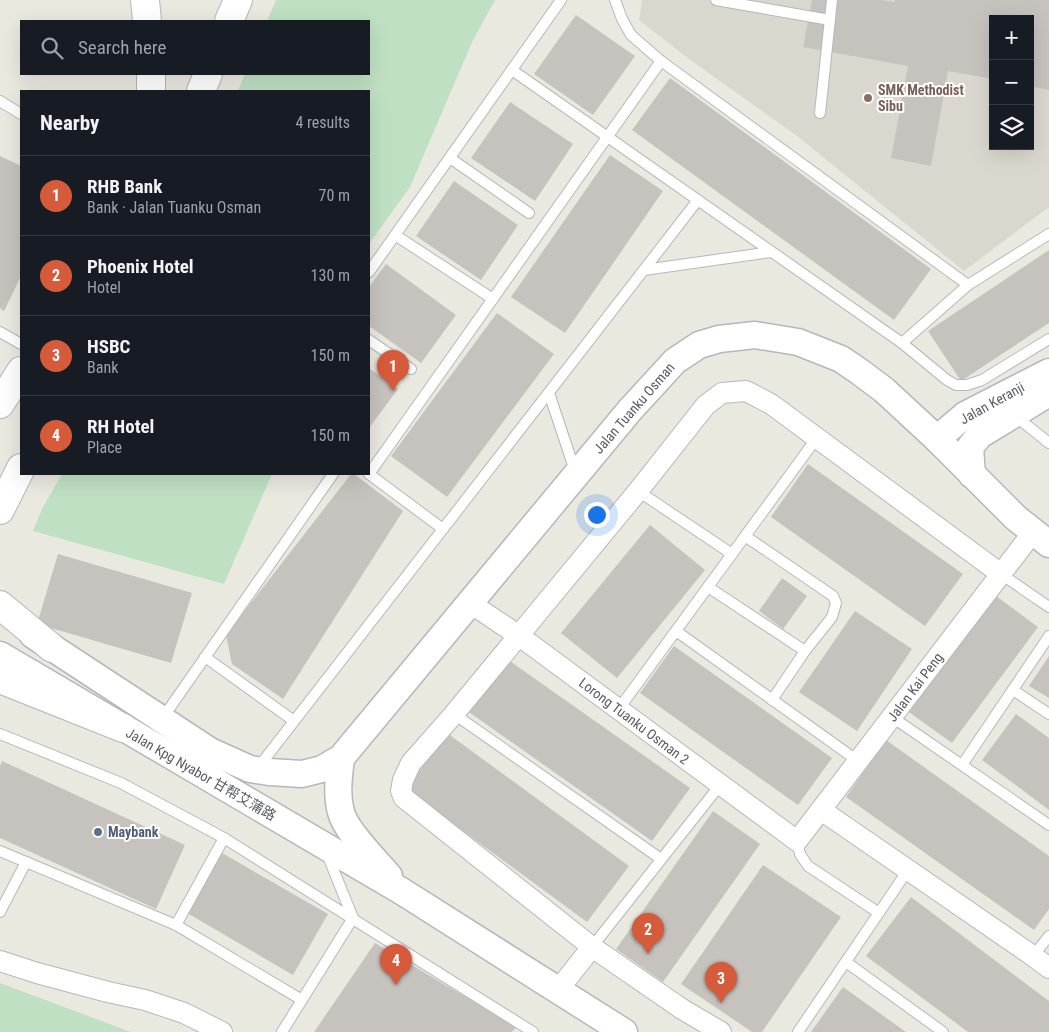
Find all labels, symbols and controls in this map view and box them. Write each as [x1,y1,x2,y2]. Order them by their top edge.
map controls [989,15,1034,150]
button: + [989,15,1034,60]
search box [20,20,370,75]
icon: search [38,34,66,62]
text: Search here [78,36,166,59]
button: − [989,60,1034,105]
place label: SMK Methodist Sibu [878,82,964,114]
marker: SMK Methodist Sibu [862,92,874,104]
button: layers [989,105,1034,150]
text: Nearby [40,111,99,135]
text: 4 results [295,113,350,132]
text: RHB Bank [87,175,162,198]
text: 1 [52,186,60,205]
text: 70 m [318,186,350,205]
text: Bank · Jalan Tuanku Osman [87,198,261,217]
text: Phoenix Hotel [87,255,194,278]
text: 2 [52,266,60,285]
text: 130 m [311,266,350,285]
text: Hotel [87,278,121,297]
text: HSBC [87,335,130,358]
text: 3 [52,346,60,365]
text: 150 m [311,346,350,365]
pin: 1 [377,350,409,391]
text: Bank [87,358,118,377]
street label: Jalan Tuanku Osman [590,359,678,457]
street label: Jalan Keranji [957,379,1027,427]
text: RH Hotel [87,415,154,438]
text: 4 [52,426,60,445]
text: 150 m [311,426,350,445]
text: Place [87,438,122,457]
your location [584,502,610,528]
street label: Jalan Kai Peng [884,649,946,725]
street label: Lorong Tuanku Osman 2 [576,674,692,768]
street label: Jalan Kpg Nyabor 甘帮艾蒲路 [123,724,279,824]
place label: Maybank [108,824,159,840]
marker: Maybank [92,826,104,838]
pin: 2 [632,913,664,954]
pin: 4 [380,944,412,985]
pin: 3 [705,962,737,1003]

